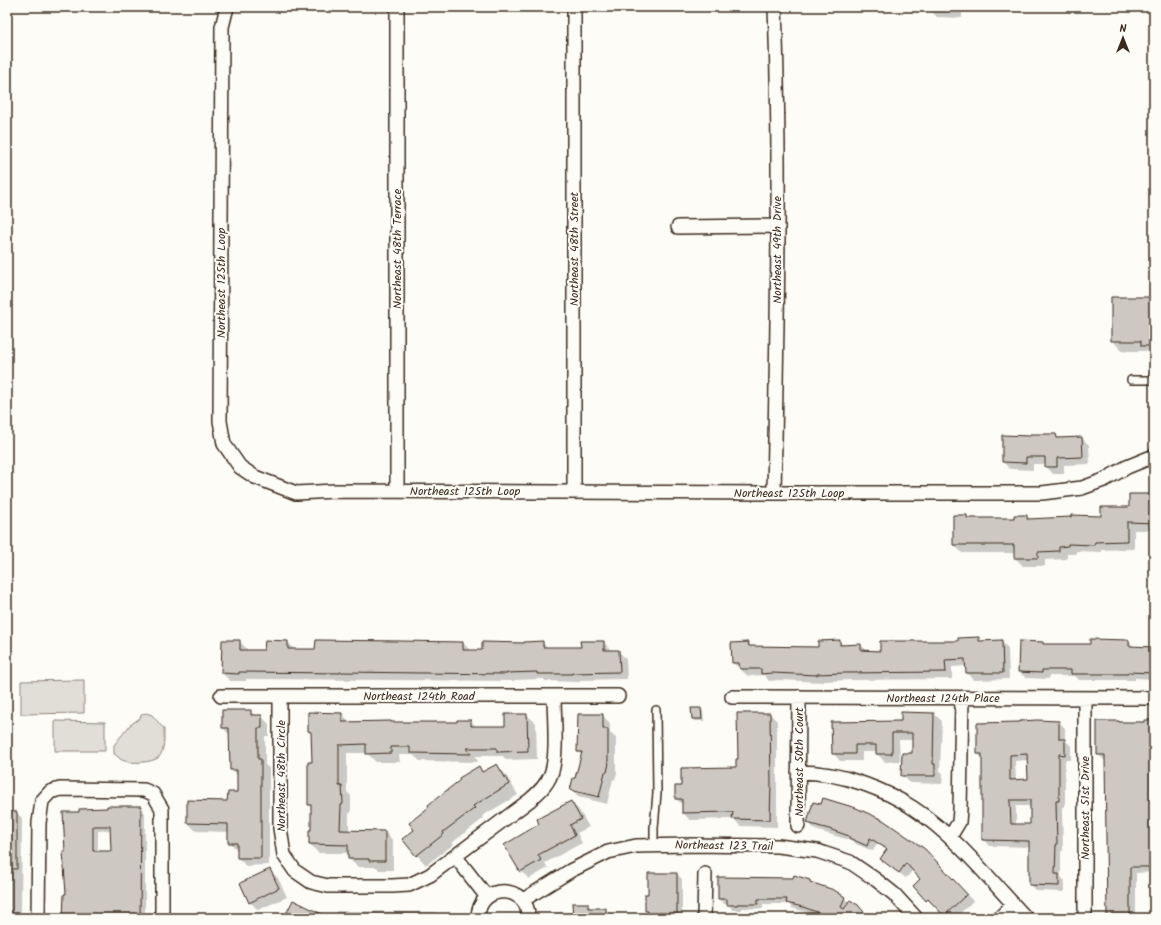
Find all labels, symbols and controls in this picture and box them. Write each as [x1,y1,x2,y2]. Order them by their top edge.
north arrow [1103,18,1143,58]
text: N [1120,20,1127,38]
street label: Northeast 48th Terrace [388,188,407,309]
street label: Northeast 48th Street [565,191,584,306]
street label: Northeast 49th Drive [768,196,787,304]
street label: Northeast 125th Loop [212,228,231,338]
street label: Northeast 125th Loop [410,482,520,501]
street label: Northeast 125th Loop [734,484,844,503]
street label: Northeast 124th Road [363,687,476,706]
street label: Northeast 124th Place [886,689,1000,708]
street label: Northeast 50th Court [790,707,809,817]
street label: Northeast 48th Circle [272,720,291,832]
street label: Northeast 51st Drive [1076,755,1095,860]
street label: Northeast 123 Trail [675,836,773,856]

